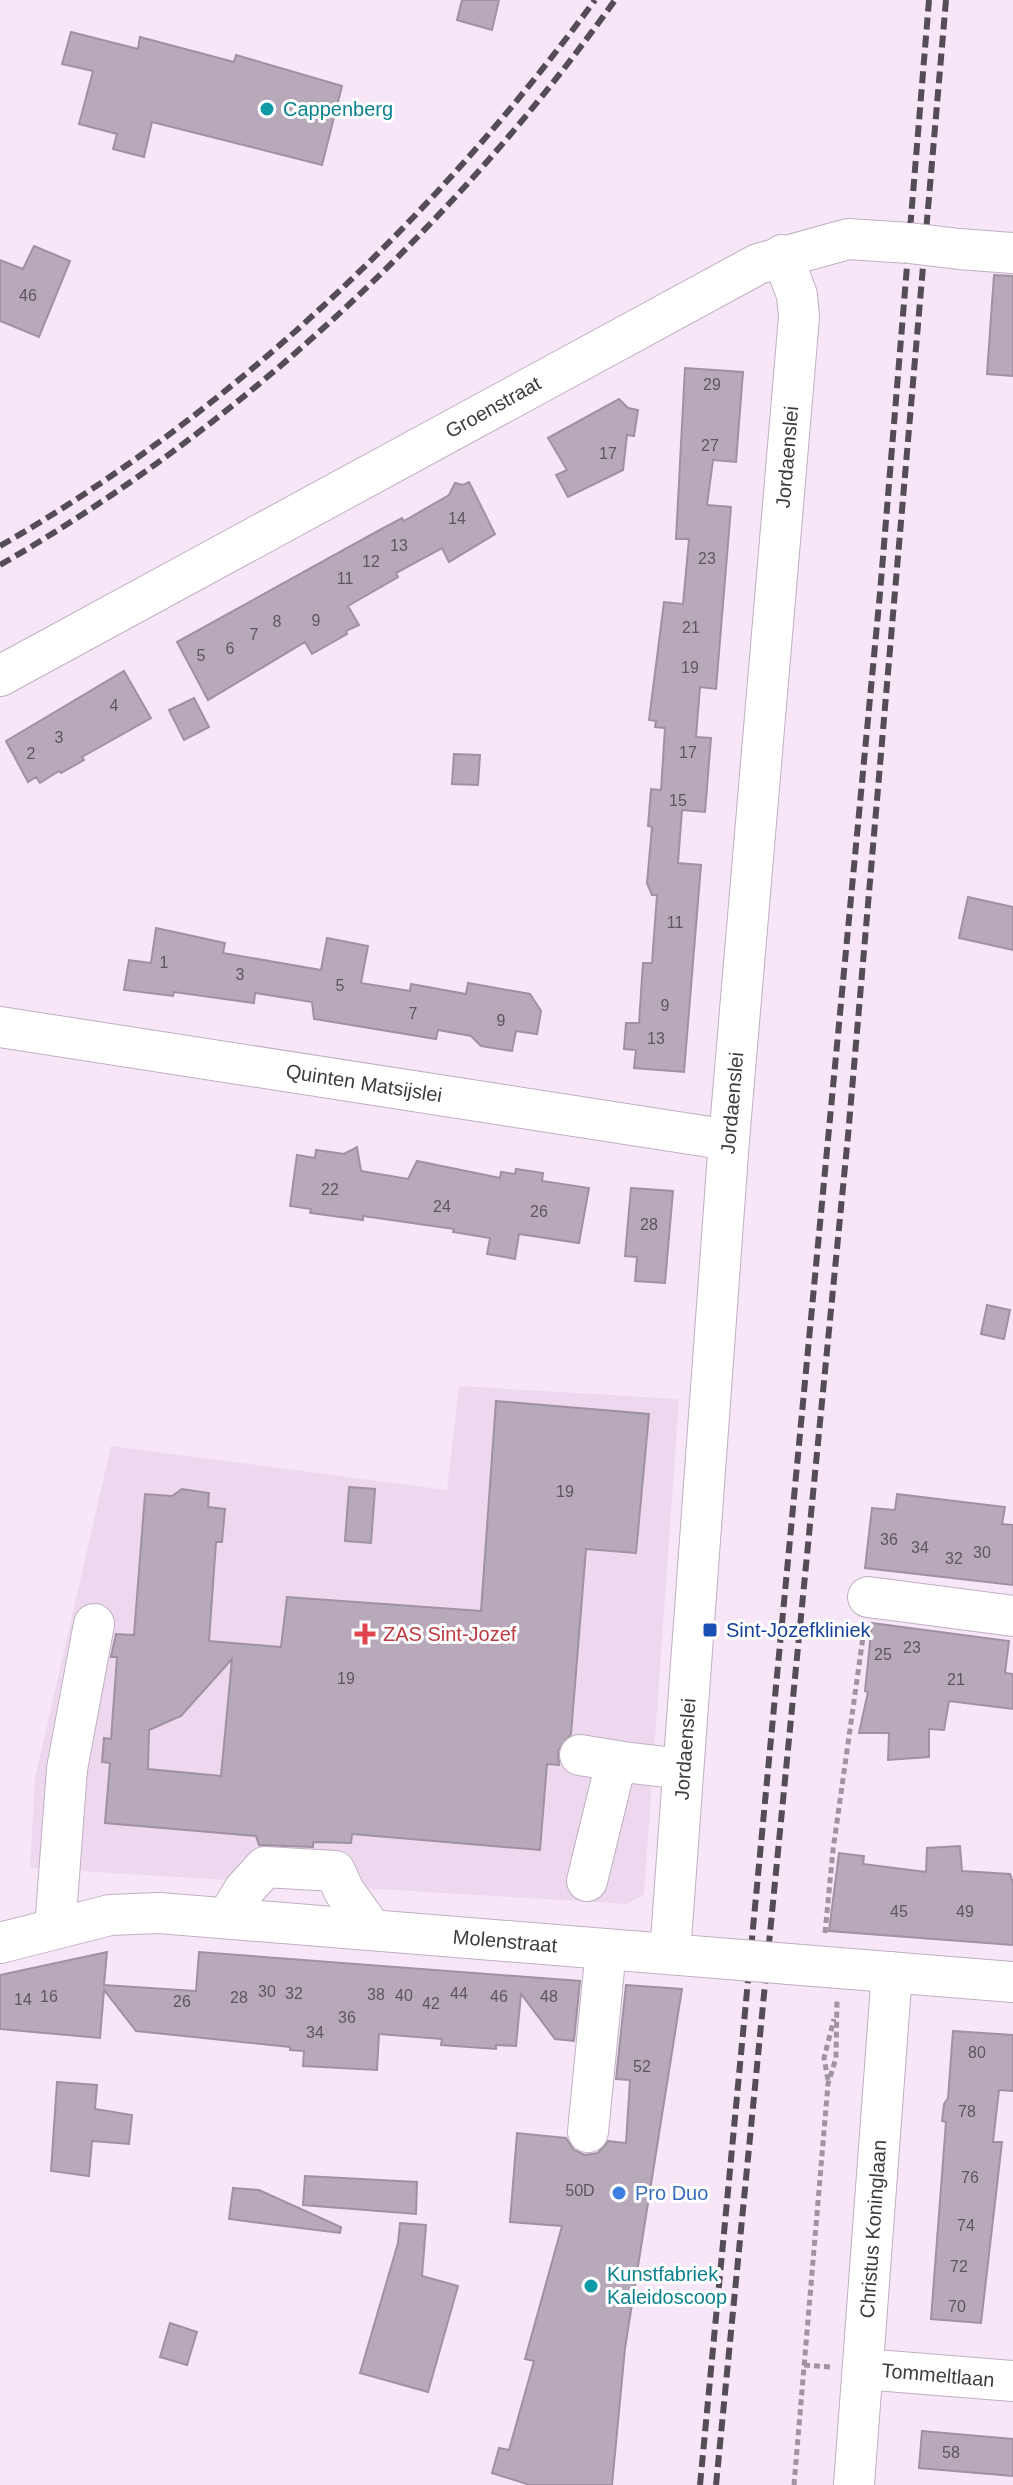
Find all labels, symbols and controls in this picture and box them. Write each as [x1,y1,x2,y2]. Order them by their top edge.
place label: Cappenberg [283,98,393,120]
marker: Cappenberg [258,100,276,118]
house number: 46 [19,287,37,304]
street label: Groenstraat [441,372,545,442]
house number: 29 [703,376,721,393]
street label: Jordaenslei [772,405,802,509]
house number: 27 [701,437,719,454]
house number: 17 [599,445,617,462]
house number: 14 [448,510,466,527]
house number: 13 [390,537,408,554]
house number: 23 [698,550,716,567]
house number: 12 [362,553,380,570]
house number: 11 [337,570,353,587]
house number: 9 [312,612,321,629]
house number: 8 [273,613,282,630]
house number: 21 [682,619,700,636]
house number: 7 [250,626,259,643]
house number: 6 [226,640,235,657]
house number: 5 [197,647,206,664]
house number: 19 [681,659,699,676]
house number: 4 [110,697,119,714]
house number: 3 [55,729,64,746]
house number: 17 [679,744,697,761]
house number: 2 [27,745,36,762]
house number: 15 [669,792,687,809]
house number: 11 [667,914,683,931]
house number: 1 [160,954,169,971]
house number: 3 [236,966,245,983]
house number: 5 [336,977,345,994]
house number: 9 [661,997,670,1014]
house number: 7 [409,1005,418,1022]
house number: 9 [497,1012,506,1029]
house number: 13 [647,1030,665,1047]
street label: Jordaenslei [717,1051,747,1155]
street label: Quinten Matsijslei [284,1060,444,1106]
house number: 22 [321,1181,339,1198]
house number: 24 [433,1198,451,1215]
house number: 26 [530,1203,548,1220]
house number: 28 [640,1216,658,1233]
house number: 19 [556,1483,574,1500]
house number: 36 [880,1531,898,1548]
house number: 34 [911,1539,929,1556]
house number: 30 [973,1544,991,1561]
house number: 32 [945,1550,963,1567]
place label: Sint-Jozefkliniek [726,1619,872,1641]
marker: Sint-Jozefkliniek [701,1621,719,1639]
marker: ZAS Sint-Jozef [354,1623,376,1645]
place label: ZAS Sint-Jozef [383,1623,517,1645]
house number: 23 [903,1639,921,1656]
house number: 25 [874,1646,892,1663]
house number: 19 [337,1670,355,1687]
house number: 21 [947,1671,965,1688]
street label: Jordaenslei [670,1697,700,1801]
house number: 45 [890,1903,908,1920]
house number: 49 [956,1903,974,1920]
street label: Molenstraat [452,1925,558,1957]
house number: 30 [258,1983,276,2000]
house number: 32 [285,1985,303,2002]
house number: 44 [450,1985,468,2002]
house number: 38 [367,1986,385,2003]
house number: 40 [395,1987,413,2004]
house number: 16 [40,1988,58,2005]
house number: 46 [490,1988,508,2005]
house number: 48 [540,1988,558,2005]
house number: 28 [230,1989,248,2006]
house number: 14 [14,1991,32,2008]
house number: 26 [173,1993,191,2010]
house number: 42 [422,1995,440,2012]
house number: 36 [338,2009,356,2026]
house number: 34 [306,2024,324,2041]
house number: 80 [968,2044,986,2061]
house number: 52 [633,2058,651,2075]
house number: 78 [958,2103,976,2120]
street label: Christus Koninglaan [856,2139,890,2319]
house number: 76 [961,2169,979,2186]
house number: 50D [565,2182,595,2199]
place label: Pro Duo [635,2182,708,2204]
marker: Pro Duo [610,2184,628,2202]
house number: 74 [957,2217,975,2234]
house number: 72 [950,2258,968,2275]
place label: Kunstfabriek Kaleidoscoop [607,2263,727,2308]
marker: Kunstfabriek Kaleidoscoop [582,2277,600,2295]
house number: 70 [948,2298,966,2315]
street label: Tommeltlaan [881,2359,995,2391]
house number: 58 [942,2444,960,2461]

